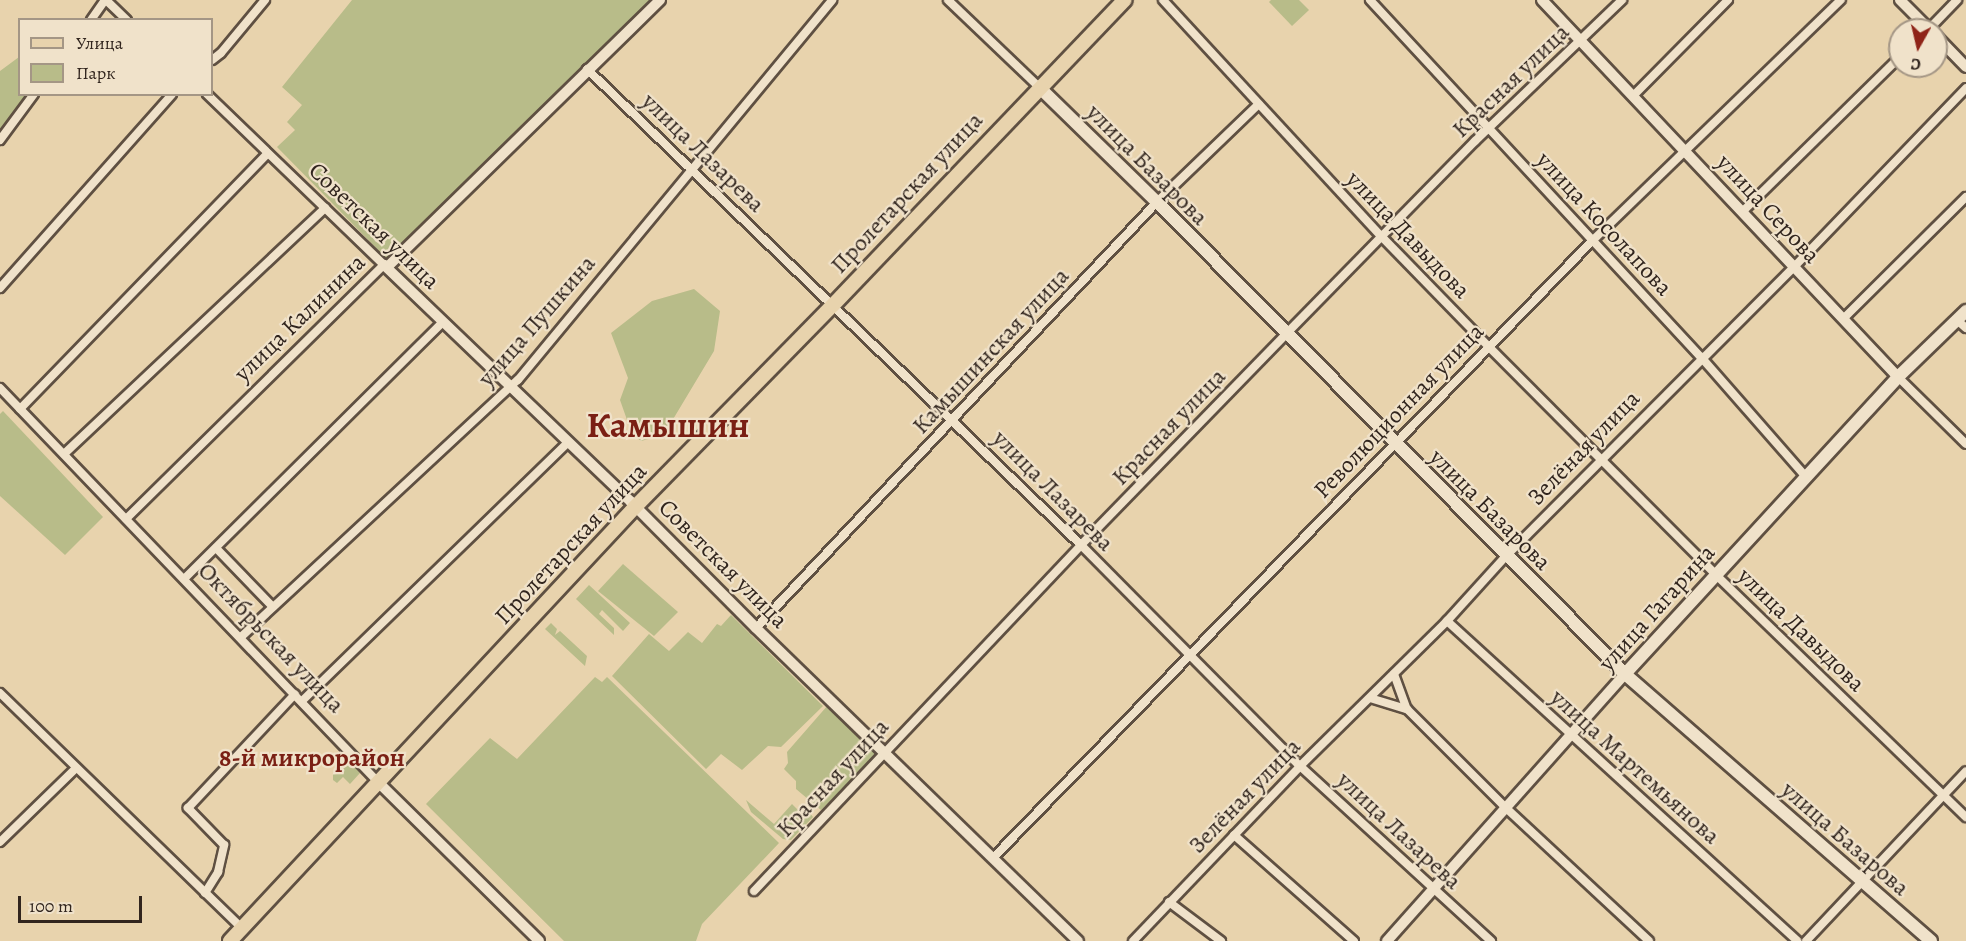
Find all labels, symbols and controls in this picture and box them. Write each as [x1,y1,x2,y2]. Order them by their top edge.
legend [18,18,213,96]
street label: Красная улица [1446,18,1576,144]
north arrow [1888,18,1948,78]
text: Улица [76,31,123,55]
text: С [1909,52,1922,75]
text: Парк [76,61,116,85]
street label: улица Лазарева [636,87,770,219]
street label: улица Базарова [1080,98,1214,232]
street label: Пролетарская улица [825,106,989,280]
street label: улица Косолапова [1530,146,1678,302]
street label: улица Серова [1710,148,1826,270]
street label: Советская улица [303,156,445,296]
street label: улица Давыдова [1340,165,1476,305]
street label: улица Калинина [228,248,372,388]
street label: улица Пушкина [472,250,602,392]
street label: Камышинская улица [906,262,1076,440]
street label: Революционная улица [1308,317,1490,505]
street label: Красная улица [1106,362,1232,492]
street label: Зелёная улица [1522,384,1646,512]
district label: Камышин [586,403,750,447]
street label: улица Лазарева [986,424,1120,558]
street label: улица Базарова [1423,443,1557,577]
street label: Пролетарская улица [489,457,653,631]
street label: Советская улица [652,493,794,635]
street label: улица Гагарина [1593,539,1721,677]
street label: Октябрьская улица [192,557,350,719]
street label: улица Давыдова [1731,562,1871,698]
street label: улица Мартемьянова [1544,683,1726,851]
street label: Красная улица [771,713,895,843]
street label: Зелёная улица [1183,732,1307,860]
district label: 8-й микрорайон [219,742,405,774]
street label: улица Лазарева [1331,766,1467,896]
street label: улица Базарова [1775,776,1915,902]
scale bar [21,884,146,922]
text: 100 m [29,894,73,918]

